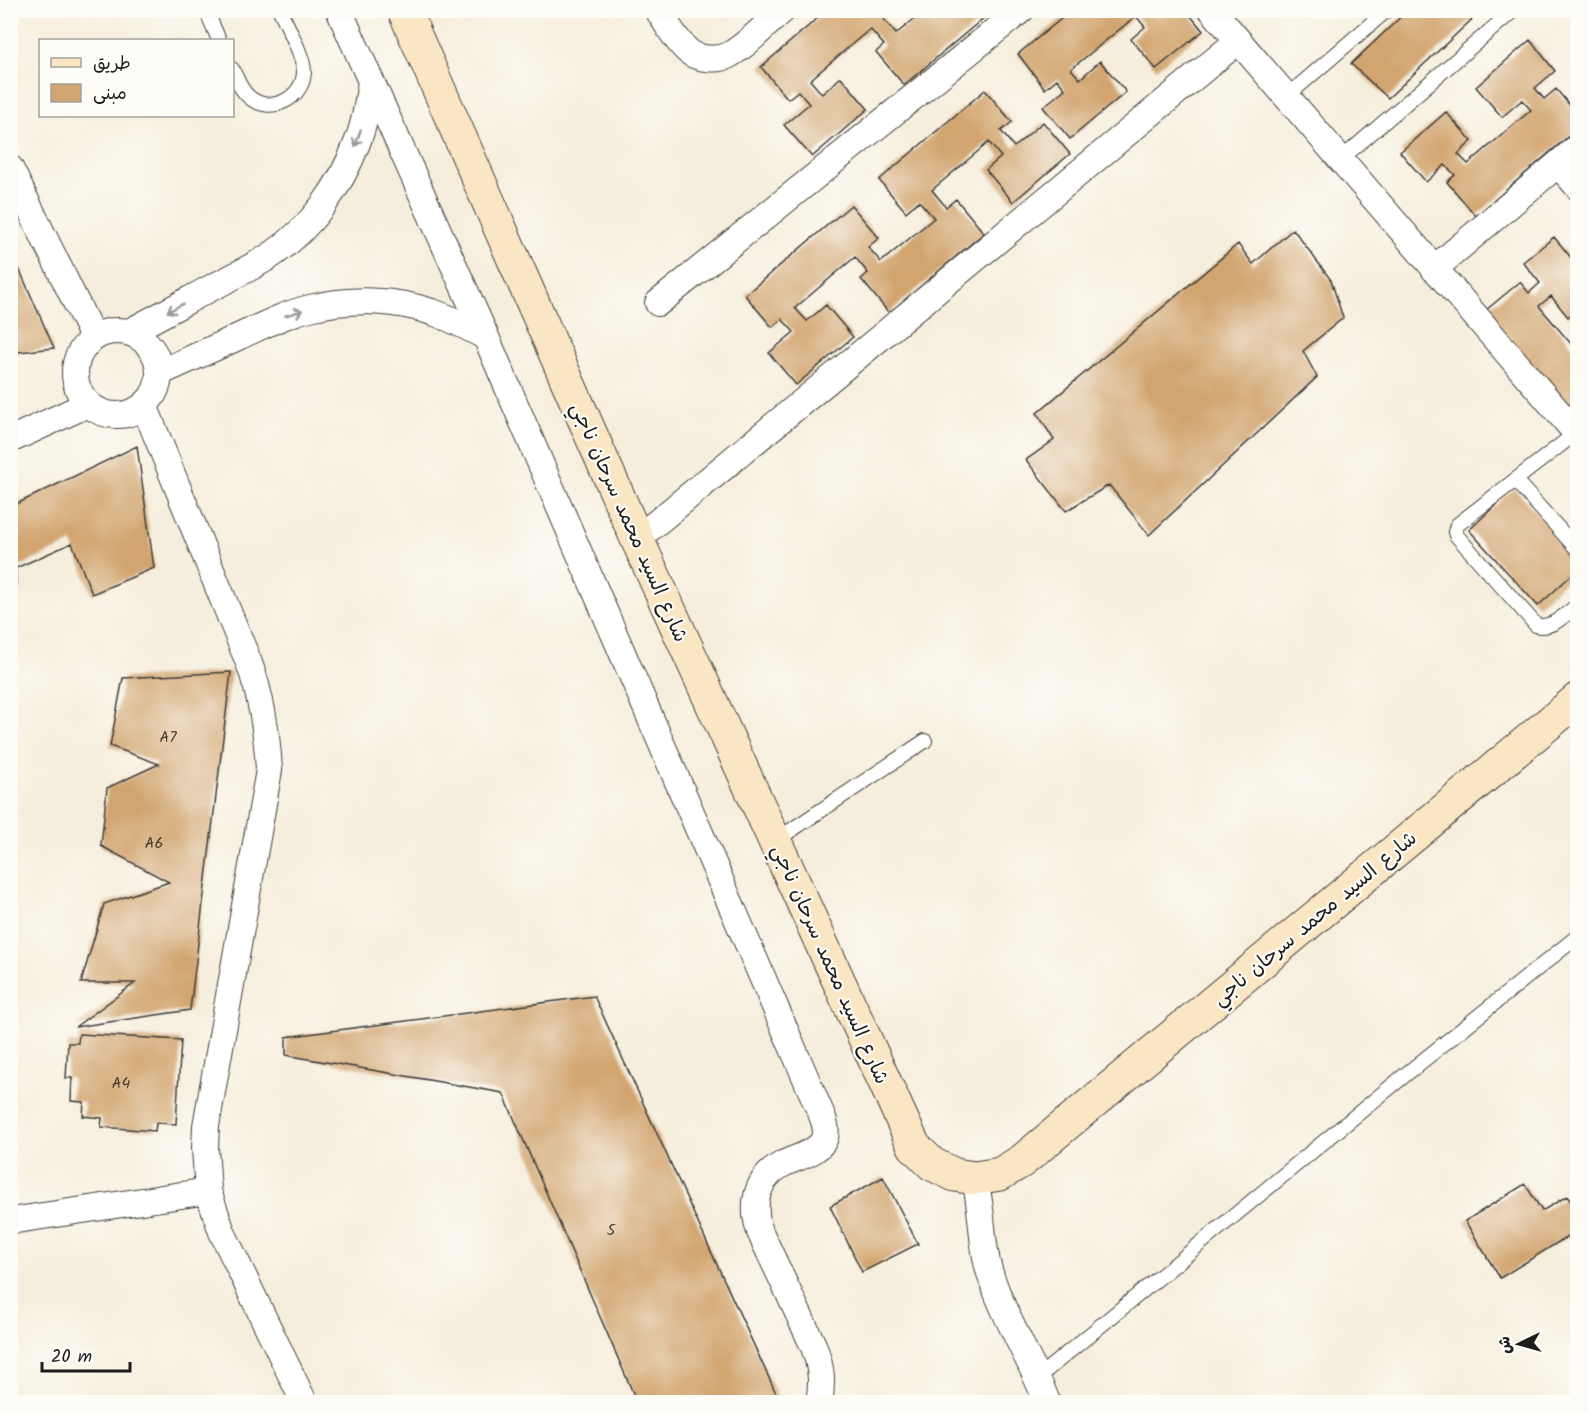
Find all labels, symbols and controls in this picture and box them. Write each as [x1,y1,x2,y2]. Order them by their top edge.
legend [39,39,234,117]
text: طريق [93,50,131,79]
text: مبنى [93,80,127,109]
one-way arrow [352,128,363,147]
one-way arrow [167,302,184,314]
one-way arrow [285,307,304,318]
street label: شارع السيد محمد سرحان ناجي [561,398,696,648]
house number: A7 [159,725,177,750]
street label: شارع السيد محمد سرحان ناجي [1206,824,1425,1015]
house number: A6 [145,831,163,856]
street label: شارع السيد محمد سرحان ناجي [762,840,897,1090]
house number: A4 [112,1071,130,1096]
house number: 5 [607,1218,617,1243]
north arrow [1489,1314,1549,1374]
scale bar [42,1335,130,1373]
text: ش [1492,1335,1519,1355]
text: 20 m [51,1343,92,1372]

